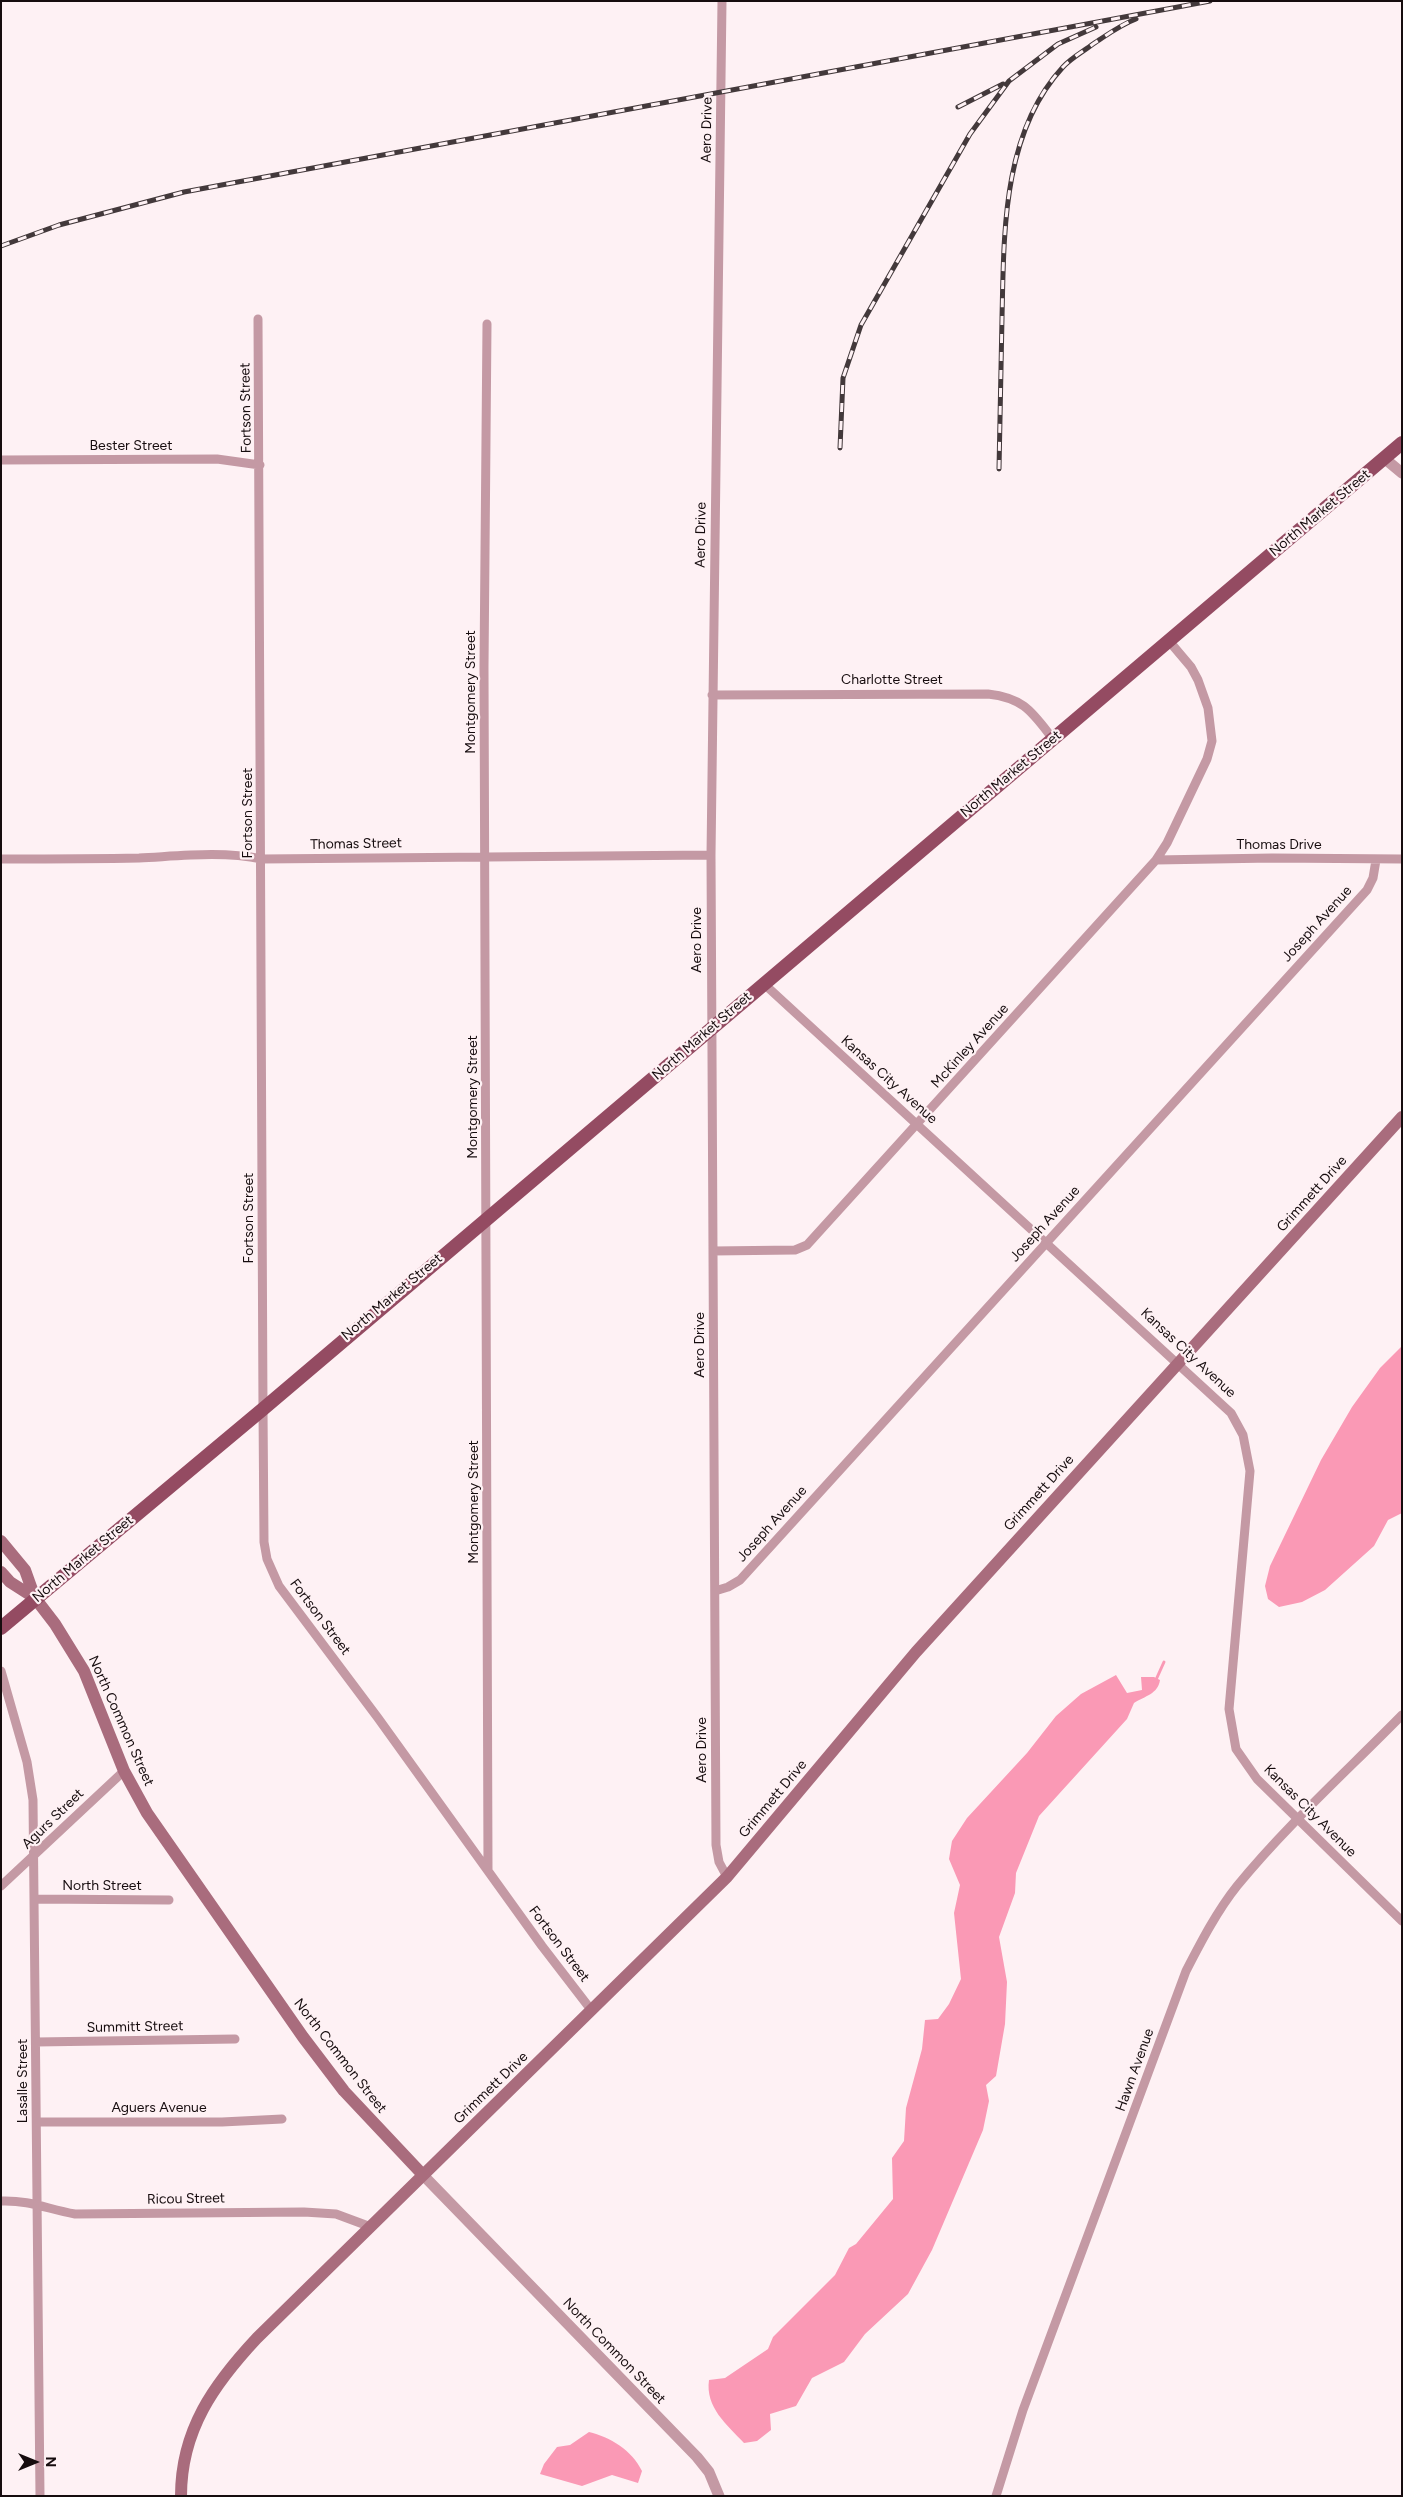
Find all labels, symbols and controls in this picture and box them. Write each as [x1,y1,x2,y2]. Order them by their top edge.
street label: Aero Drive [698,97,716,163]
street label: Fortson Street [237,362,255,454]
street label: Bester Street [89,438,173,454]
street label: North Market Street [1266,466,1374,560]
street label: Aero Drive [692,502,710,568]
street label: Montgomery Street [463,630,479,754]
street label: Charlotte Street [841,672,943,688]
street label: North Market Street [957,727,1065,821]
street label: Fortson Street [240,768,256,858]
street label: Thomas Street [310,835,402,853]
street label: Thomas Drive [1236,837,1322,853]
street label: Joseph Avenue [1279,883,1355,965]
street label: Aero Drive [689,907,705,973]
street label: North Market Street [649,988,755,1084]
street label: McKinley Avenue [928,1000,1012,1092]
street label: Kansas City Avenue [837,1032,941,1128]
street label: Montgomery Street [465,1035,481,1159]
street label: Grimmett Drive [1273,1153,1351,1235]
street label: Fortson Street [241,1173,257,1263]
street label: Joseph Avenue [1007,1183,1083,1265]
street label: North Market Street [338,1250,446,1344]
street label: Kansas City Avenue [1137,1305,1239,1401]
street label: Aero Drive [692,1312,708,1378]
street label: Montgomery Street [466,1440,482,1564]
street label: Grimmett Drive [1000,1452,1078,1534]
street label: Joseph Avenue [734,1483,810,1565]
street label: North Market Street [29,1512,137,1606]
street label: Fortson Street [286,1576,354,1658]
street label: North Common Street [85,1653,157,1789]
street label: Aero Drive [694,1717,710,1783]
street label: Grimmett Drive [736,1757,810,1841]
street label: Kansas City Avenue [1260,1761,1360,1861]
street label: Agurs Street [19,1785,87,1853]
street label: North Street [62,1878,142,1894]
street label: Fortson Street [525,1903,593,1985]
street label: North Common Street [290,1995,390,2117]
street label: Summitt Street [86,2018,184,2036]
street label: Hawn Avenue [1112,2026,1158,2114]
street label: Lasalle Street [15,2039,31,2123]
street label: Grimmett Drive [450,2048,532,2128]
street label: Aguers Avenue [111,2100,207,2116]
street label: Ricou Street [147,2190,225,2208]
street label: North Common Street [559,2294,669,2408]
north arrow [10,2437,60,2487]
text: N [42,2457,59,2467]

